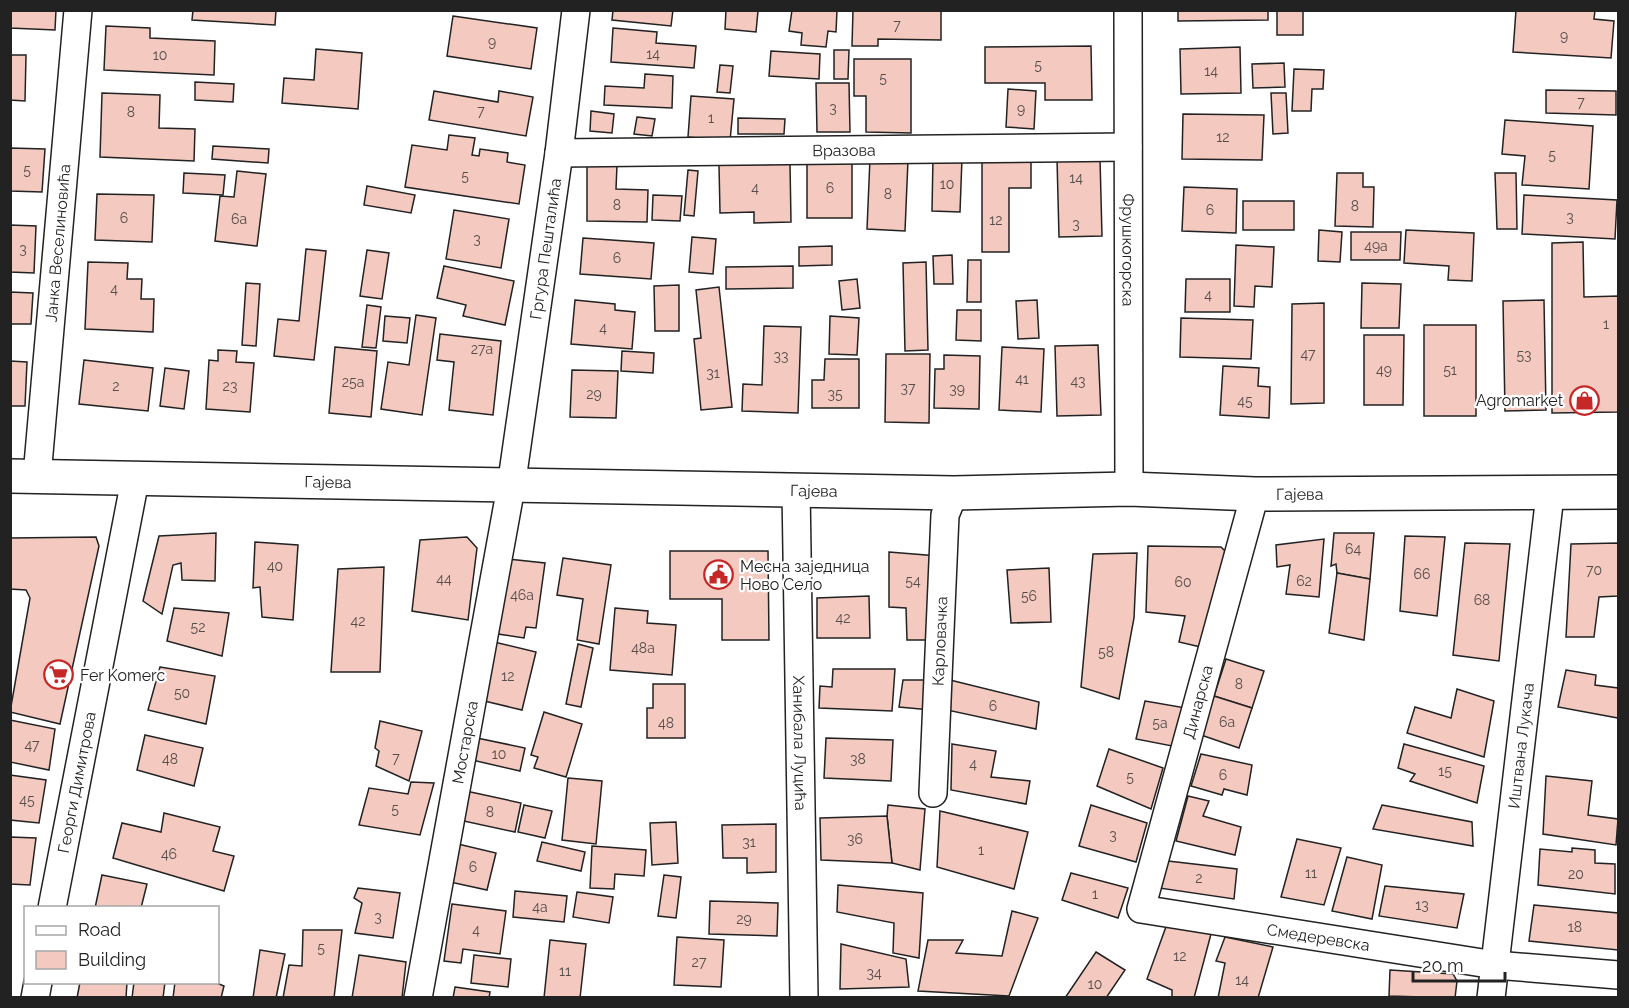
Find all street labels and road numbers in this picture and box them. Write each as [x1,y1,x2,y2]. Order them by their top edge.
street label: Вразова [812,140,876,160]
street label: Јанка Веселиновића [41,163,74,323]
street label: Гргура Пешталића [526,177,565,321]
street label: Фрушкогорска [1119,193,1138,307]
street label: Гајева [304,472,352,492]
street label: Гајева [790,481,838,500]
street label: Гајева [1276,484,1323,503]
street label: Карловачка [928,596,951,687]
street label: Динарска [1179,663,1217,741]
street label: Ханибала Луцића [789,675,811,811]
street label: Иштвана Лукача [1504,682,1537,810]
street label: Мостарска [448,699,481,785]
street label: Георги Димитрова [53,710,99,855]
street label: Смедеревска [1266,920,1371,955]

